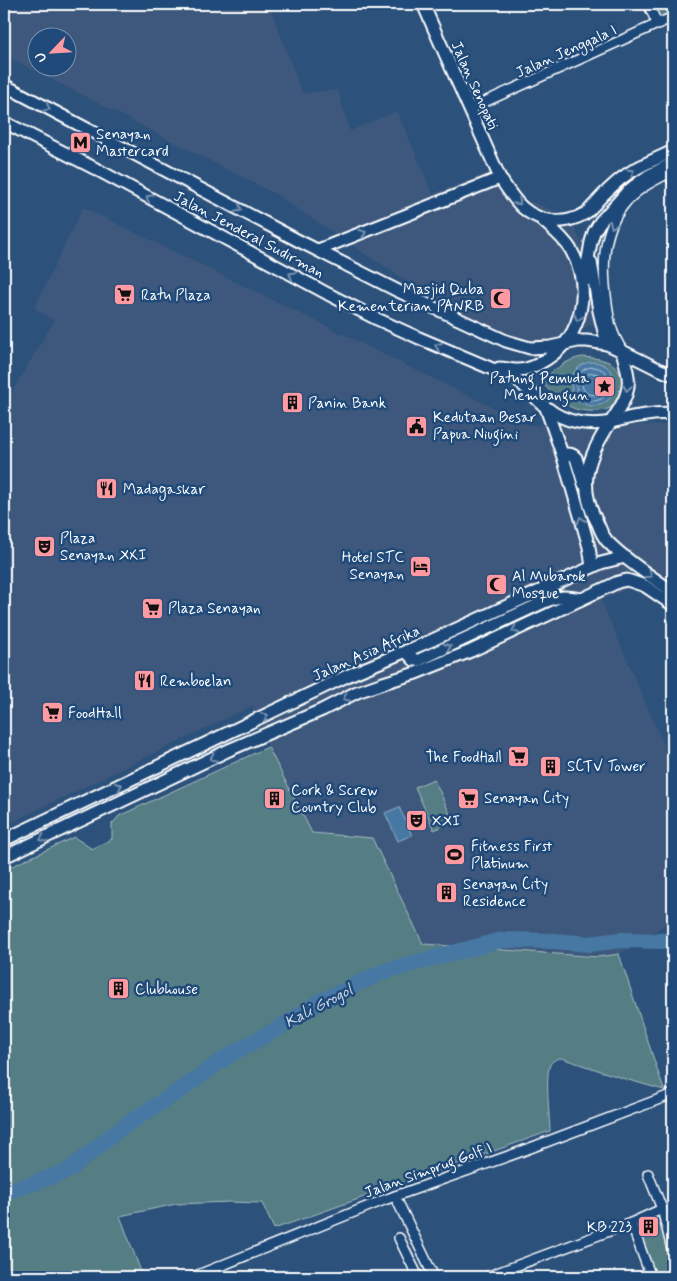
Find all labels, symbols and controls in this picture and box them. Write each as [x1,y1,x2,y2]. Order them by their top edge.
street label: Jalan Jenggala I [513,21,620,84]
north arrow [28,28,78,78]
street label: Jalan Senopati [446,38,503,133]
text: U [31,49,51,65]
one-way arrow [42,102,51,112]
place label: Senayan Mastercard [96,125,169,162]
metro station icon: Senayan Mastercard [68,131,92,155]
one-way arrow [626,168,635,178]
street label: Jalan Jenderal Sudirman [170,187,327,283]
one-way arrow [145,194,154,204]
one-way arrow [512,197,521,206]
one-way arrow [233,203,242,213]
one-way arrow [608,220,619,229]
one-way arrow [358,228,367,239]
one-way arrow [289,271,298,281]
place label: Masjid Quba Kementerian PANRB [338,280,484,317]
supermarket icon: Ratu Plaza [113,283,137,307]
place label: Ratu Plaza [141,286,211,306]
mosque icon: Masjid Quba Kementerian PANRB [488,286,512,310]
one-way arrow [573,314,584,323]
one-way arrow [434,341,443,352]
place label: Patung Pemuda Membangun [490,369,590,407]
place icon: Patung Pemuda Membangun [593,375,617,399]
one-way arrow [623,384,633,393]
building icon: Panin Bank [280,391,304,415]
place label: Panin Bank [308,394,386,414]
place label: Kedutaan Besar Papua Niugini [433,408,536,446]
public building icon: Kedutaan Besar Papua Niugini [405,414,429,438]
restaurant icon: Madagaskar [95,477,119,501]
place label: Madagaskar [123,480,205,501]
one-way arrow [577,516,587,524]
place label: Plaza Senayan XXI [60,529,146,566]
theatre icon: Plaza Senayan XXI [32,535,56,559]
place label: Hotel STC Senayan [342,548,404,585]
hotel icon: Hotel STC Senayan [408,554,432,578]
place label: Al Mubarok Mosque [512,567,586,604]
one-way arrow [643,569,652,577]
mosque icon: Al Mubarok Mosque [484,573,508,597]
supermarket icon: Plaza Senayan [140,596,164,620]
place label: Plaza Senayan [168,599,261,619]
street label: Jalan Asia Afrika [310,621,423,686]
one-way arrow [512,623,521,633]
one-way arrow [443,643,452,653]
restaurant icon: Remboelan [132,669,156,693]
place label: Remboelan [160,672,232,692]
one-way arrow [342,692,351,702]
supermarket icon: FoodHall [40,701,64,725]
place label: FoodHall [68,704,122,724]
one-way arrow [260,712,269,722]
supermarket icon: The FoodHall [506,745,530,769]
place label: The FoodHall [426,748,502,768]
one-way arrow [210,752,219,762]
building icon: SCTV Tower [539,754,563,778]
place label: SCTV Tower [567,757,645,777]
place label: Cork & Screw Country Club [291,781,377,818]
one-way arrow [113,782,122,792]
supermarket icon: Senayan City [456,786,480,810]
building icon: Cork & Screw Country Club [263,787,287,811]
place label: Senayan City [484,789,569,809]
theatre icon: XXI [404,809,428,833]
place label: XXI [432,812,460,832]
one-way arrow [39,832,48,842]
place label: Fitness First Platinum [471,837,553,874]
sports icon: Fitness First Platinum [443,843,467,867]
place label: Senayan City Residence [463,875,548,912]
building icon: Senayan City Residence [435,881,459,905]
building icon: Clubhouse [107,977,131,1001]
water label: Kali Grogol [281,979,358,1033]
place label: Clubhouse [135,980,198,1000]
street label: Jalan Simprug Golf I [362,1139,495,1204]
building icon: KB 223 [636,1215,660,1239]
place label: KB 223 [587,1218,632,1238]

